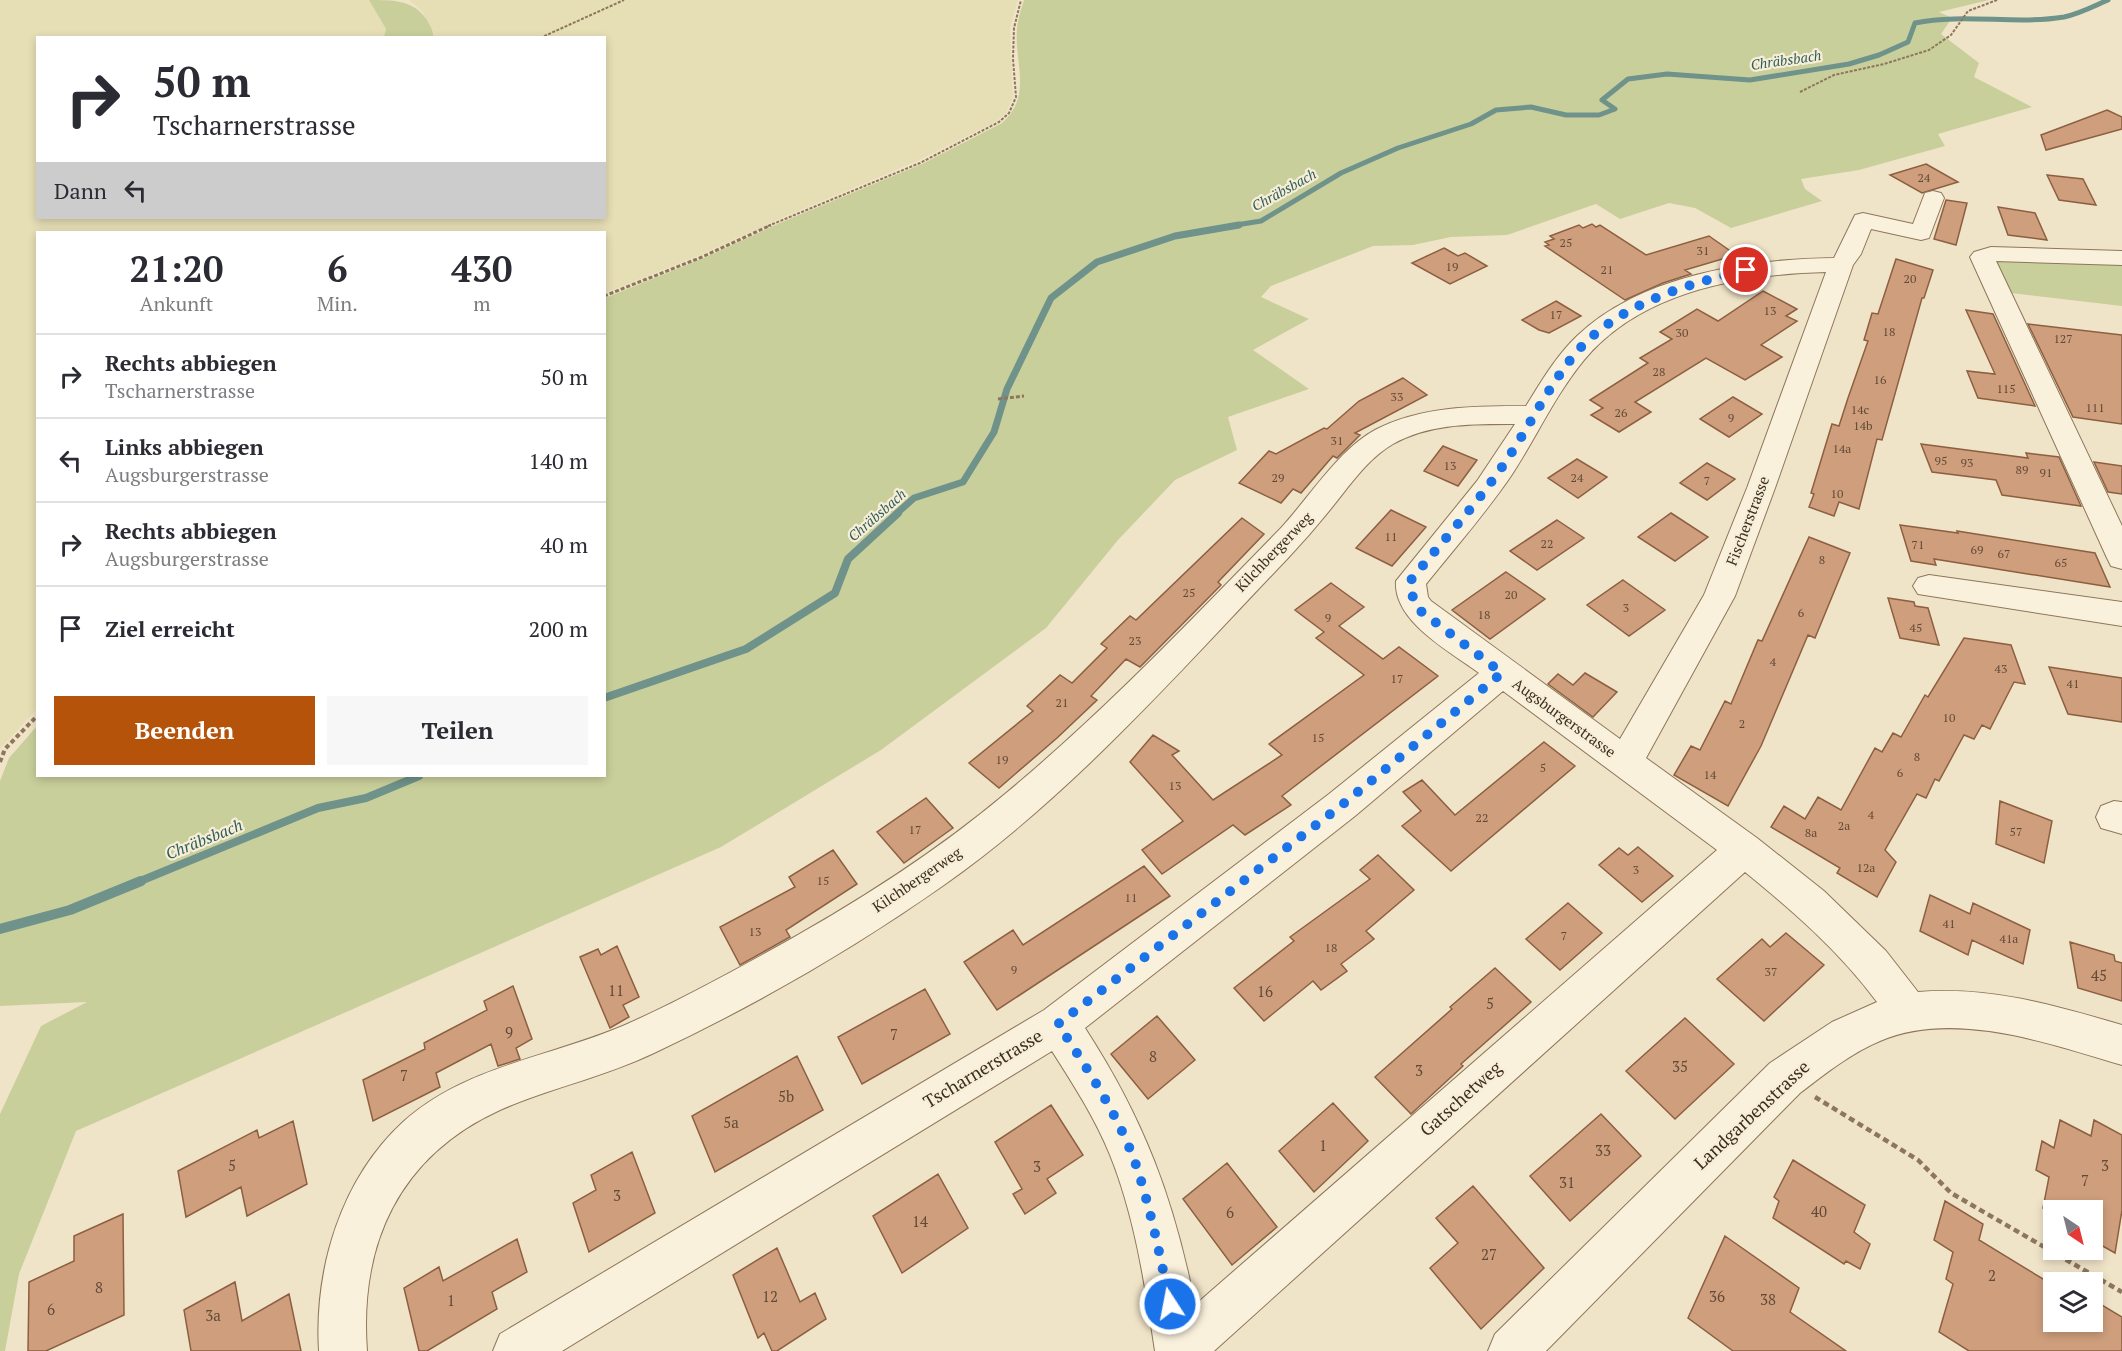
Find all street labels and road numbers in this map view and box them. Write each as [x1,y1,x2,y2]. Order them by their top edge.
street label: Fischerstrasse [1721,473,1773,568]
street label: Kilchbergerweg [1230,506,1317,595]
street label: Augsburgerstrasse [1509,673,1620,761]
street label: Kilchbergerweg [868,841,966,916]
street label: Tscharnerstrasse [918,1023,1047,1113]
street label: Landgarbenstrasse [1688,1054,1814,1174]
street label: Gatschetweg [1414,1055,1507,1141]

